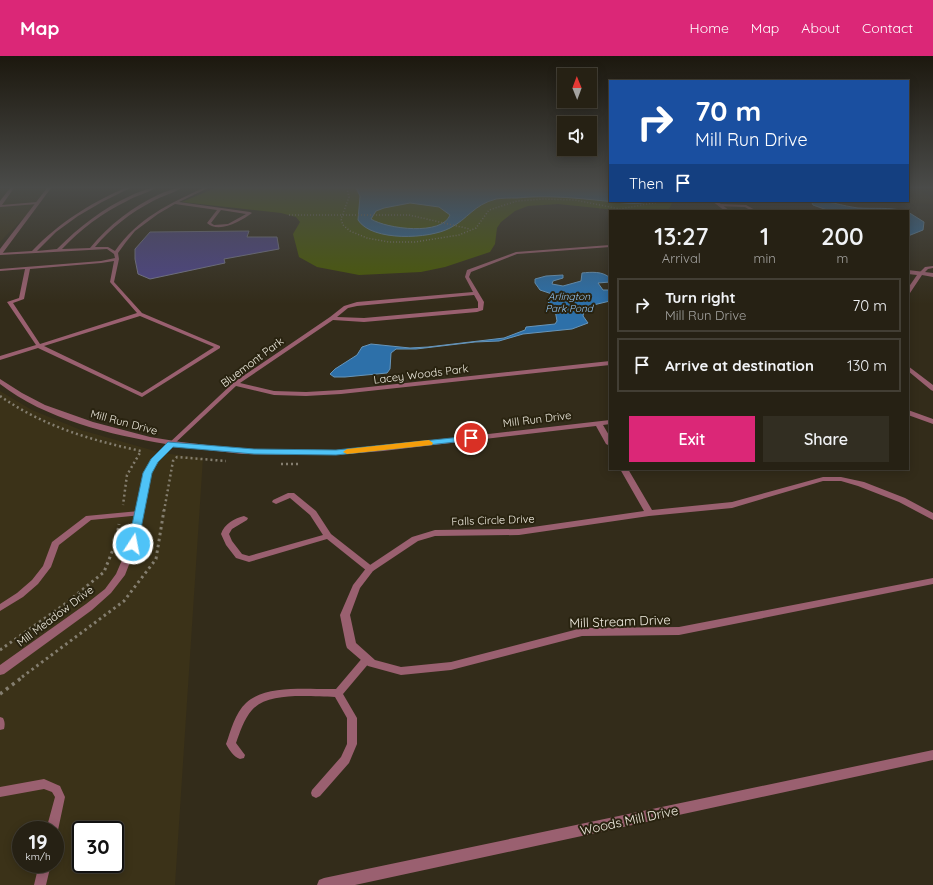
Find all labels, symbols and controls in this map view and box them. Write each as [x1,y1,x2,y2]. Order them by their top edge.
text: Map [20,16,59,40]
text: Home [690,19,729,37]
text: Map [751,19,779,37]
text: About [801,19,840,37]
text: Contact [862,19,913,37]
north arrow [557,68,597,108]
map controls [557,68,597,156]
text: 70 m [695,93,761,128]
icon: right [629,96,681,148]
button: sound [557,116,597,156]
text: Mill Run Drive [695,128,808,151]
icon: arrive [672,172,694,194]
text: Then [629,174,664,193]
text: 13:27 [654,221,708,251]
text: 1 [760,221,769,251]
text: 200 [821,221,864,251]
text: Arrival [662,250,701,266]
text: min [754,250,776,266]
text: m [836,250,848,266]
text: Turn right [665,288,736,307]
water label: Arlington Park Pond [545,290,595,315]
icon: right [631,294,653,316]
text: 70 m [853,296,887,315]
text: Mill Run Drive [665,307,746,323]
street label: Bluemont Park [218,334,286,390]
icon: arrive [631,354,653,376]
text: Arrive at destination [665,356,814,375]
text: 130 m [847,356,887,375]
street label: Lacey Woods Park [373,361,469,387]
street label: Mill Run Drive [89,406,159,438]
street label: Mill Run Drive [502,408,572,430]
button: Exit [629,416,755,462]
button: Share [763,416,889,462]
pin [454,421,488,455]
icon: arrive [460,427,482,449]
street label: Falls Circle Drive [451,512,535,528]
position arrow [112,523,154,565]
street label: Mill Meadow Drive [14,583,96,649]
street label: Mill Stream Drive [569,611,671,631]
street label: Woods Mill Drive [578,802,680,838]
speed limit sign: 30 [72,821,124,873]
text: 19 [28,829,48,854]
text: km/h [25,850,51,863]

